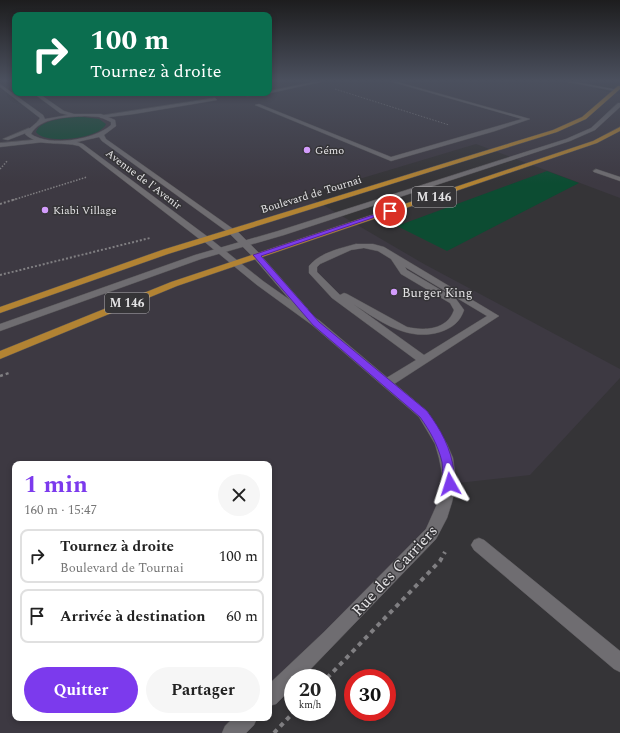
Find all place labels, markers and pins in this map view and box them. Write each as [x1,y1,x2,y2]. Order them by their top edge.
place label: Gémo [315,142,344,159]
marker: Gémo [302,145,312,155]
pin [373,194,407,228]
place label: Kiabi Village [53,202,117,219]
marker: Kiabi Village [40,205,50,215]
place label: Burger King [402,283,473,303]
marker: Burger King [389,287,399,297]

